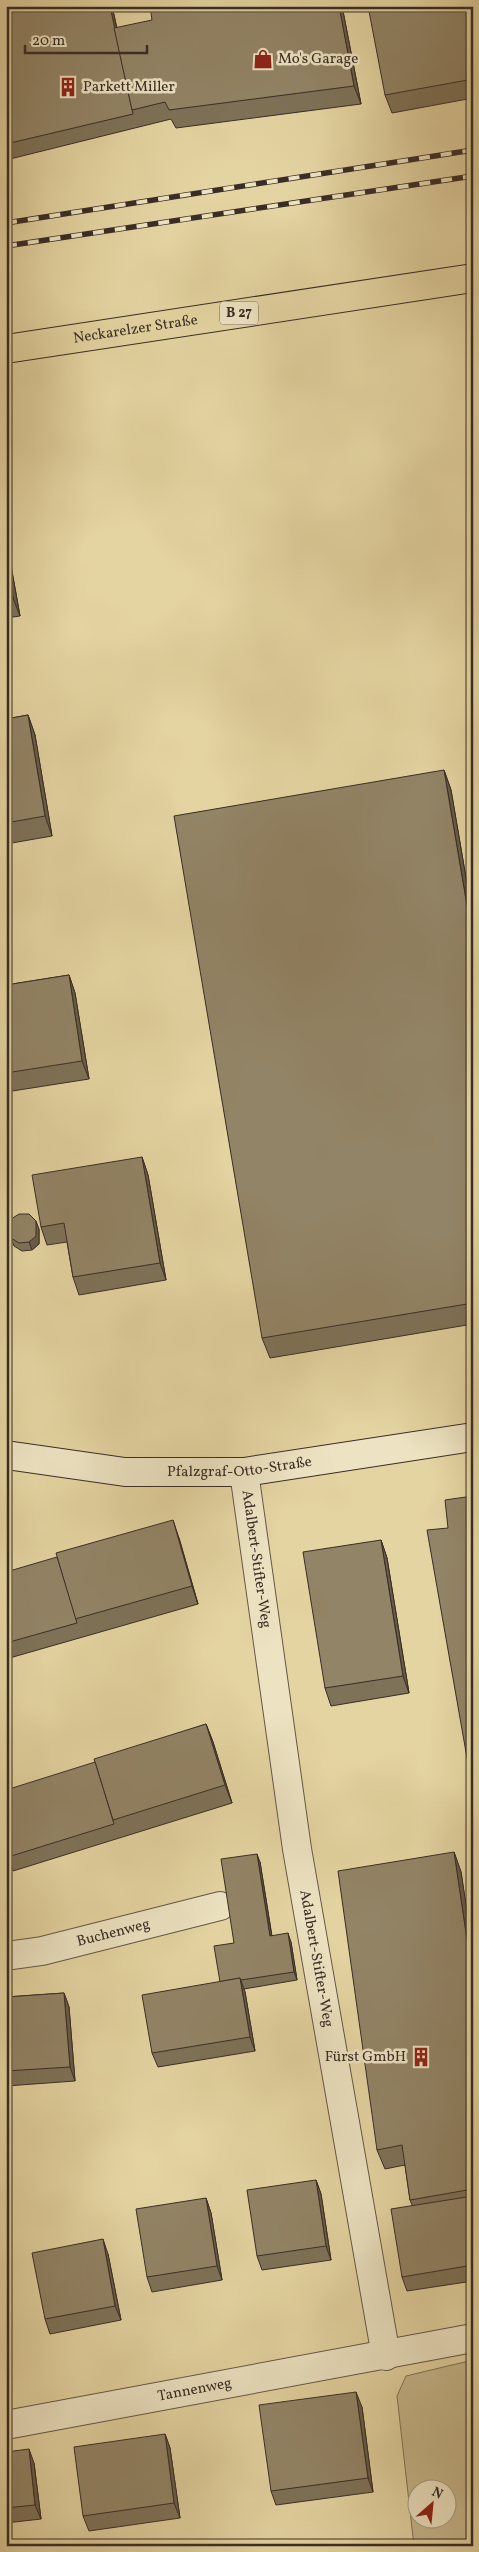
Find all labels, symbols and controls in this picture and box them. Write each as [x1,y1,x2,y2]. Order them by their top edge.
scale bar [25,22,148,54]
text: 20 m [32,31,65,52]
shop icon: Mo's Garage [252,48,274,70]
place label: Mo's Garage [278,49,358,70]
building icon: Parkett Miller [57,76,79,98]
place label: Parkett Miller [83,77,175,98]
road number: B 27 [220,302,258,324]
street label: Neckarelzer Straße [72,309,199,349]
street label: Pfalzgraf-Otto-Straße [167,1451,313,1483]
street label: Adalbert-Stifter-Weg [236,1489,276,1630]
street label: Adalbert-Stifter-Weg [294,1888,339,2029]
street label: Buchenweg [75,1914,153,1952]
building icon: Fürst GmbH [410,2046,432,2068]
place label: Fürst GmbH [325,2047,406,2068]
street label: Tannenweg [156,2373,234,2407]
north arrow [406,2480,456,2530]
text: N [428,2483,446,2505]

